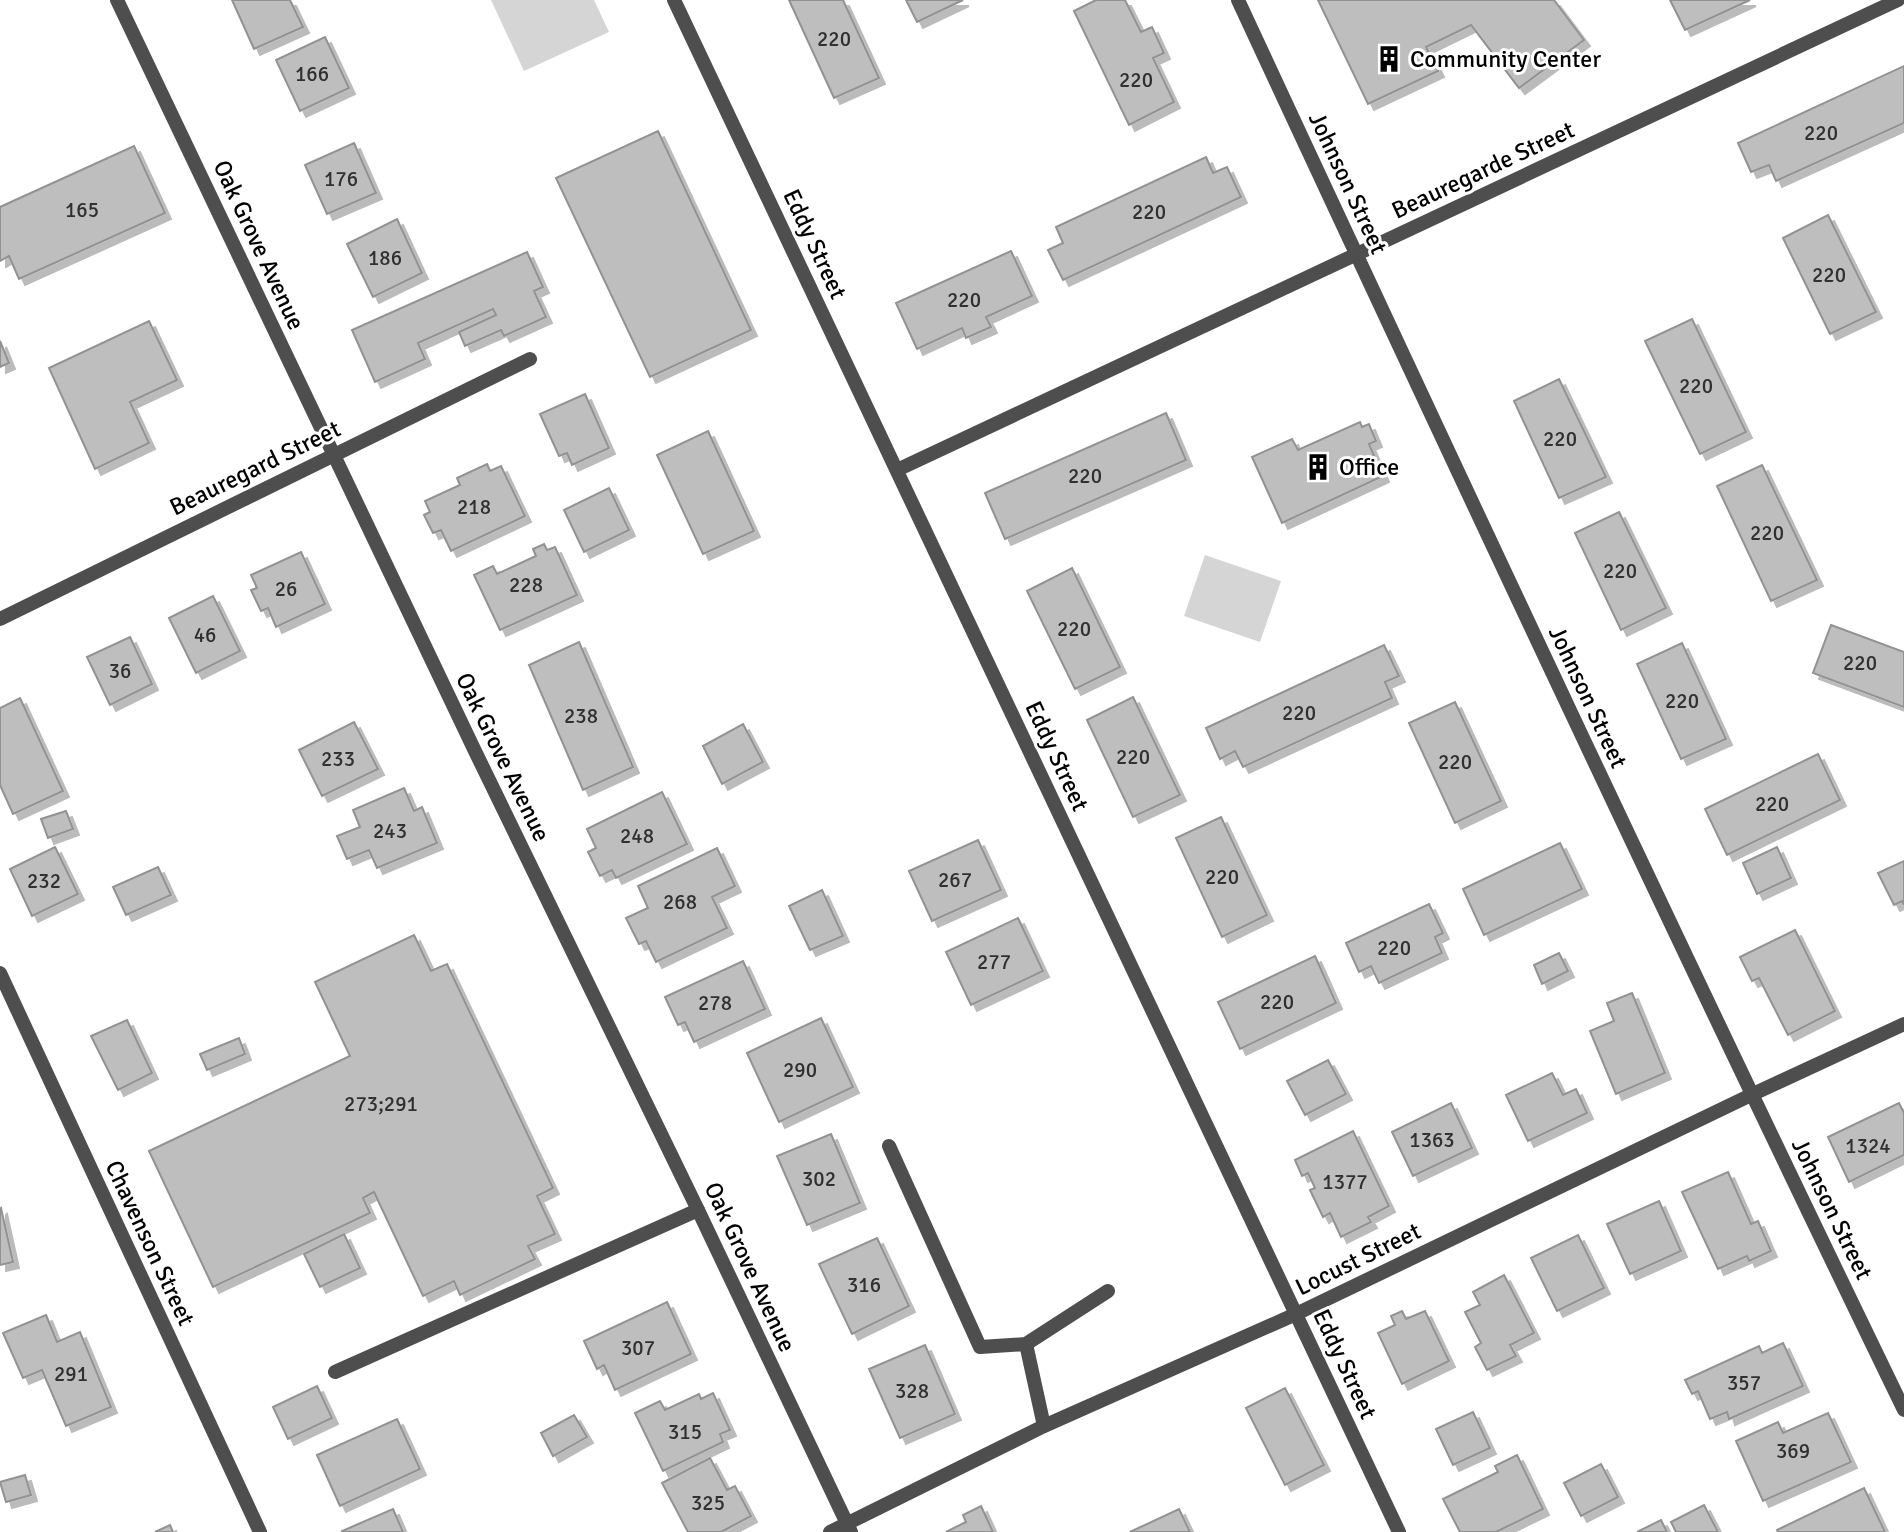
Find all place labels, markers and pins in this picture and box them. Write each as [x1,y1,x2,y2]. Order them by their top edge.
building icon: Community Center [1374,44,1404,74]
place label: Community Center [1410,44,1601,74]
building icon: Office [1303,452,1333,482]
place label: Office [1339,452,1399,482]

